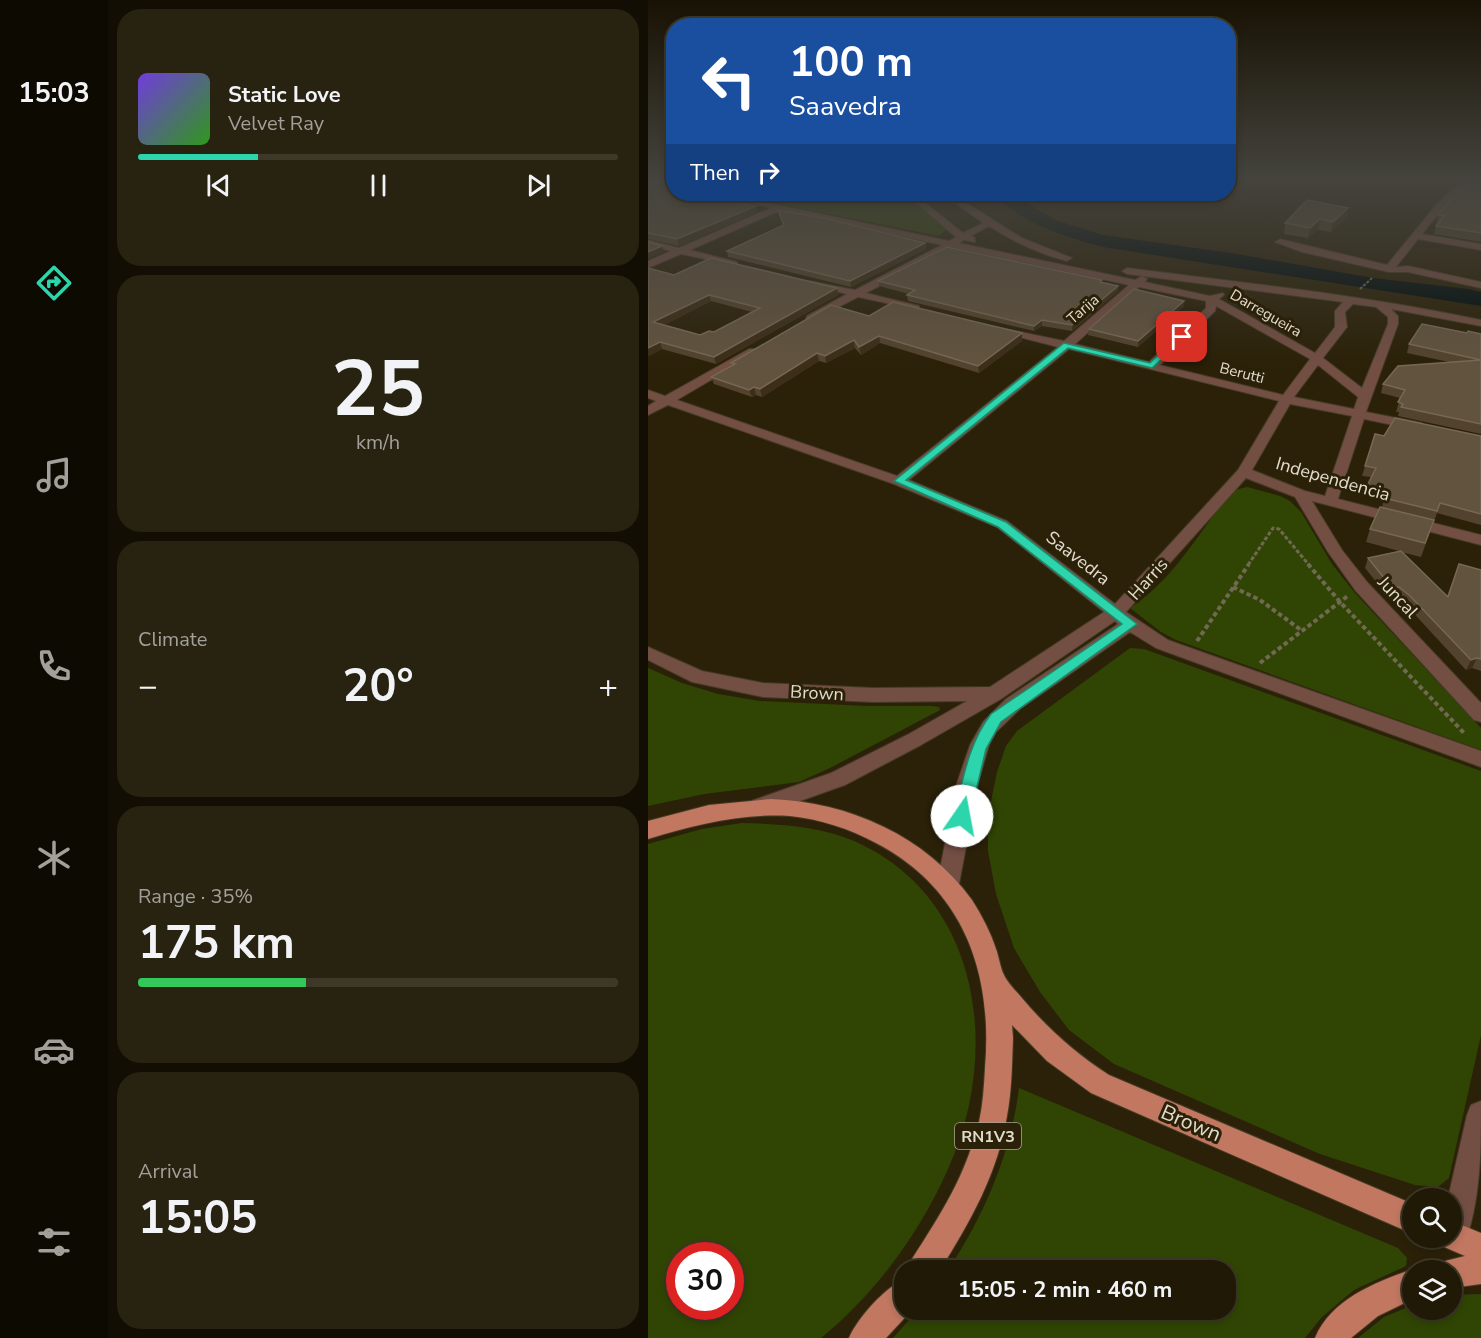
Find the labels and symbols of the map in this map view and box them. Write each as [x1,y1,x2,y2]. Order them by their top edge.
street label: Darregueira [1227,284,1305,342]
street label: Tarija [1063,290,1103,328]
pin [1156,311,1207,362]
street label: Berutti [1217,358,1267,388]
street label: Independencia [1273,451,1393,507]
street label: Saavedra [1041,525,1115,591]
street label: Harris [1123,553,1173,605]
street label: Juncal [1372,570,1424,624]
street label: Brown [790,680,844,706]
position arrow [930,784,994,848]
street label: Brown [1157,1098,1225,1148]
road number: RN1V3 [955,1123,1021,1149]
speed limit sign: 30 [666,1242,744,1320]

